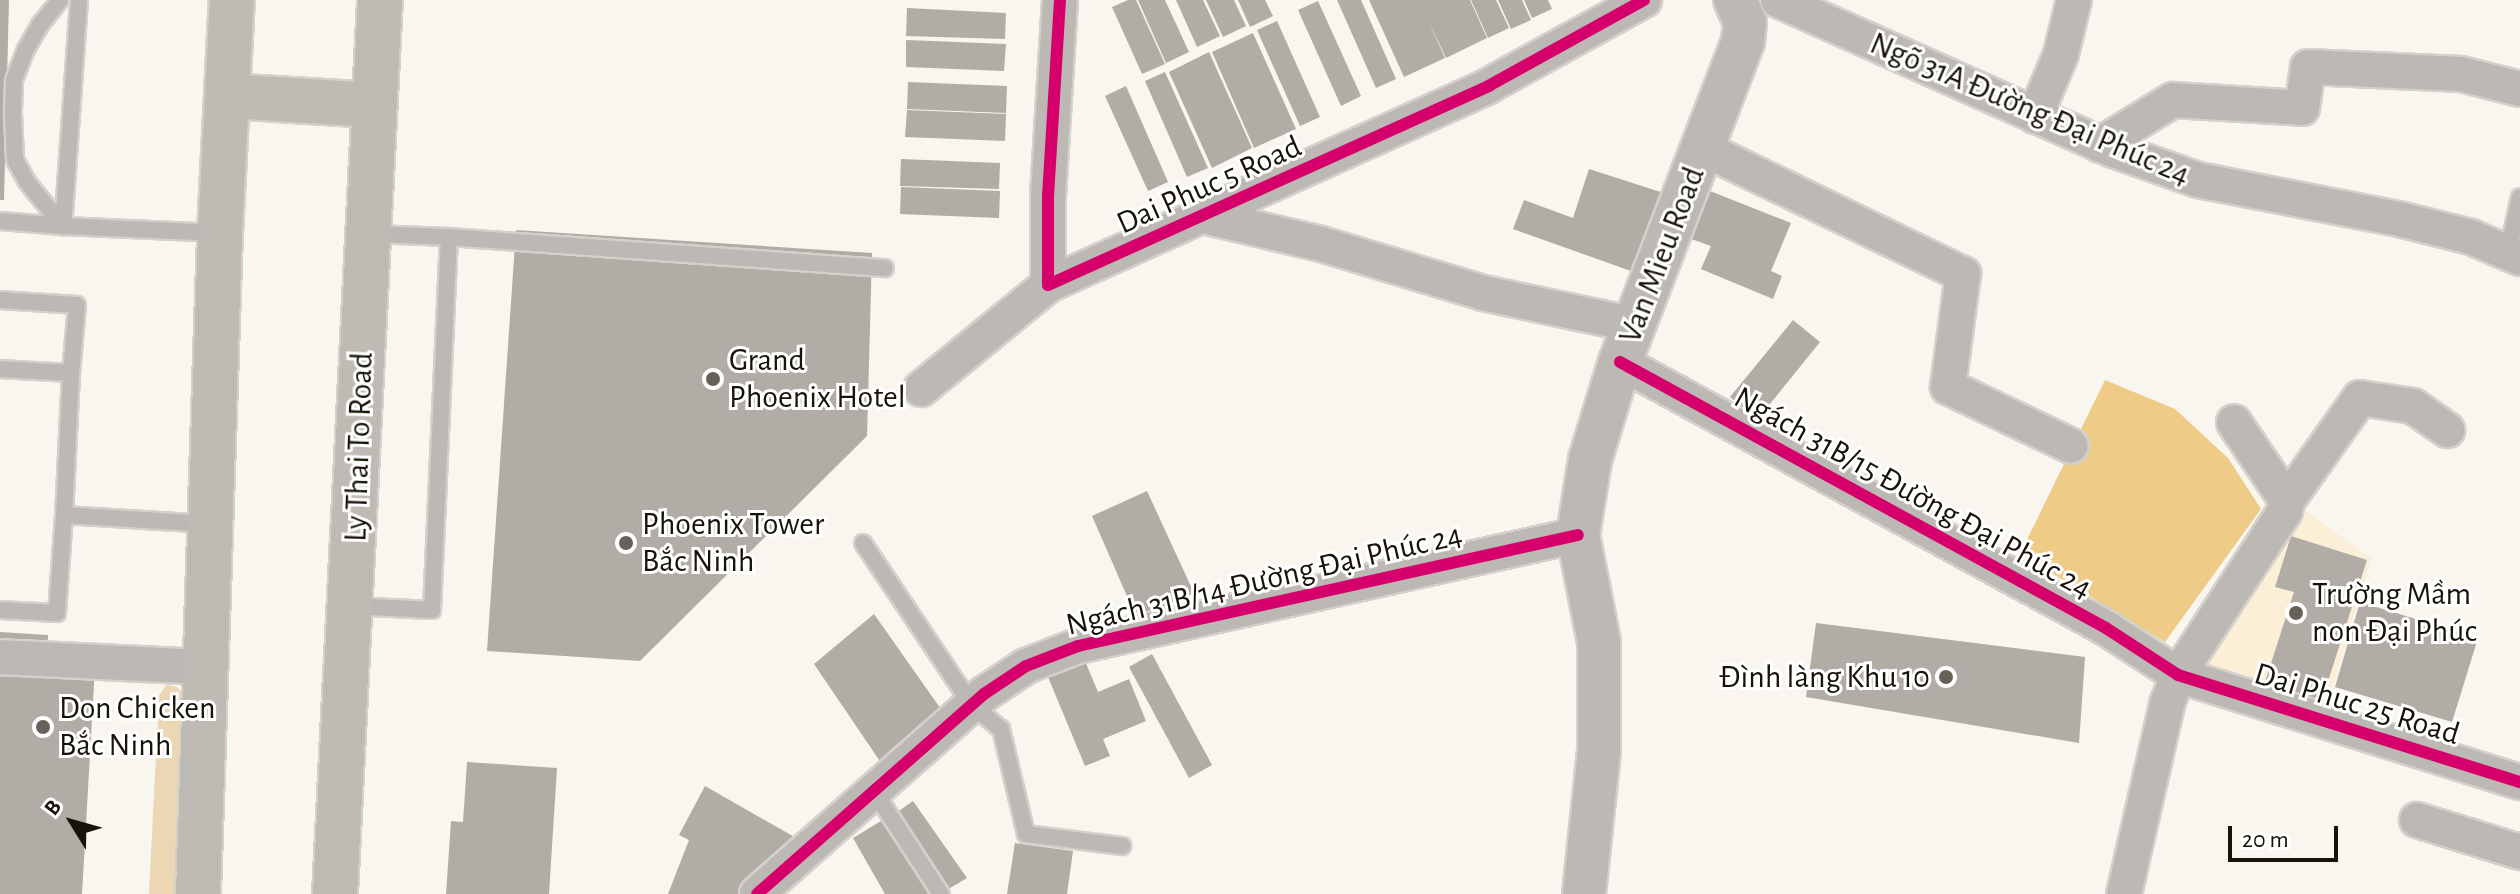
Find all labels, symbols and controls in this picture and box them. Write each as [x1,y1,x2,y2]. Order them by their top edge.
street label: Ngõ 31A Đường Đại Phúc 24 [1864,24,2196,194]
street label: Dai Phuc 5 Road [1111,127,1307,243]
street label: Van Mieu Road [1611,161,1713,349]
place label: Grand Phoenix Hotel [729,342,906,417]
street label: Ly Thai To Road [337,352,381,542]
marker: Grand Phoenix Hotel [704,370,722,388]
street label: Ngách 31B/15 Đường Đại Phúc 24 [1727,378,2099,608]
place label: Phoenix Tower Bắc Ninh [642,506,824,581]
street label: Ngách 31B/14 Đường Đại Phúc 24 [1062,516,1466,644]
marker: Phoenix Tower Bắc Ninh [617,534,635,552]
place label: Trường Mầm non Đại Phúc [2312,576,2477,651]
marker: Trường Mầm non Đại Phúc [2287,604,2305,622]
street label: Dai Phuc 25 Road [2250,655,2464,753]
place label: Đình làng Khu 10 [1719,658,1930,696]
marker: Đình làng Khu 10 [1937,668,1955,686]
place label: Don Chicken Bắc Ninh [59,690,216,765]
marker: Don Chicken Bắc Ninh [34,718,52,736]
north arrow [32,782,112,862]
text: B [40,796,65,819]
scale bar [2232,810,2342,860]
text: 20 m [2242,828,2289,852]

